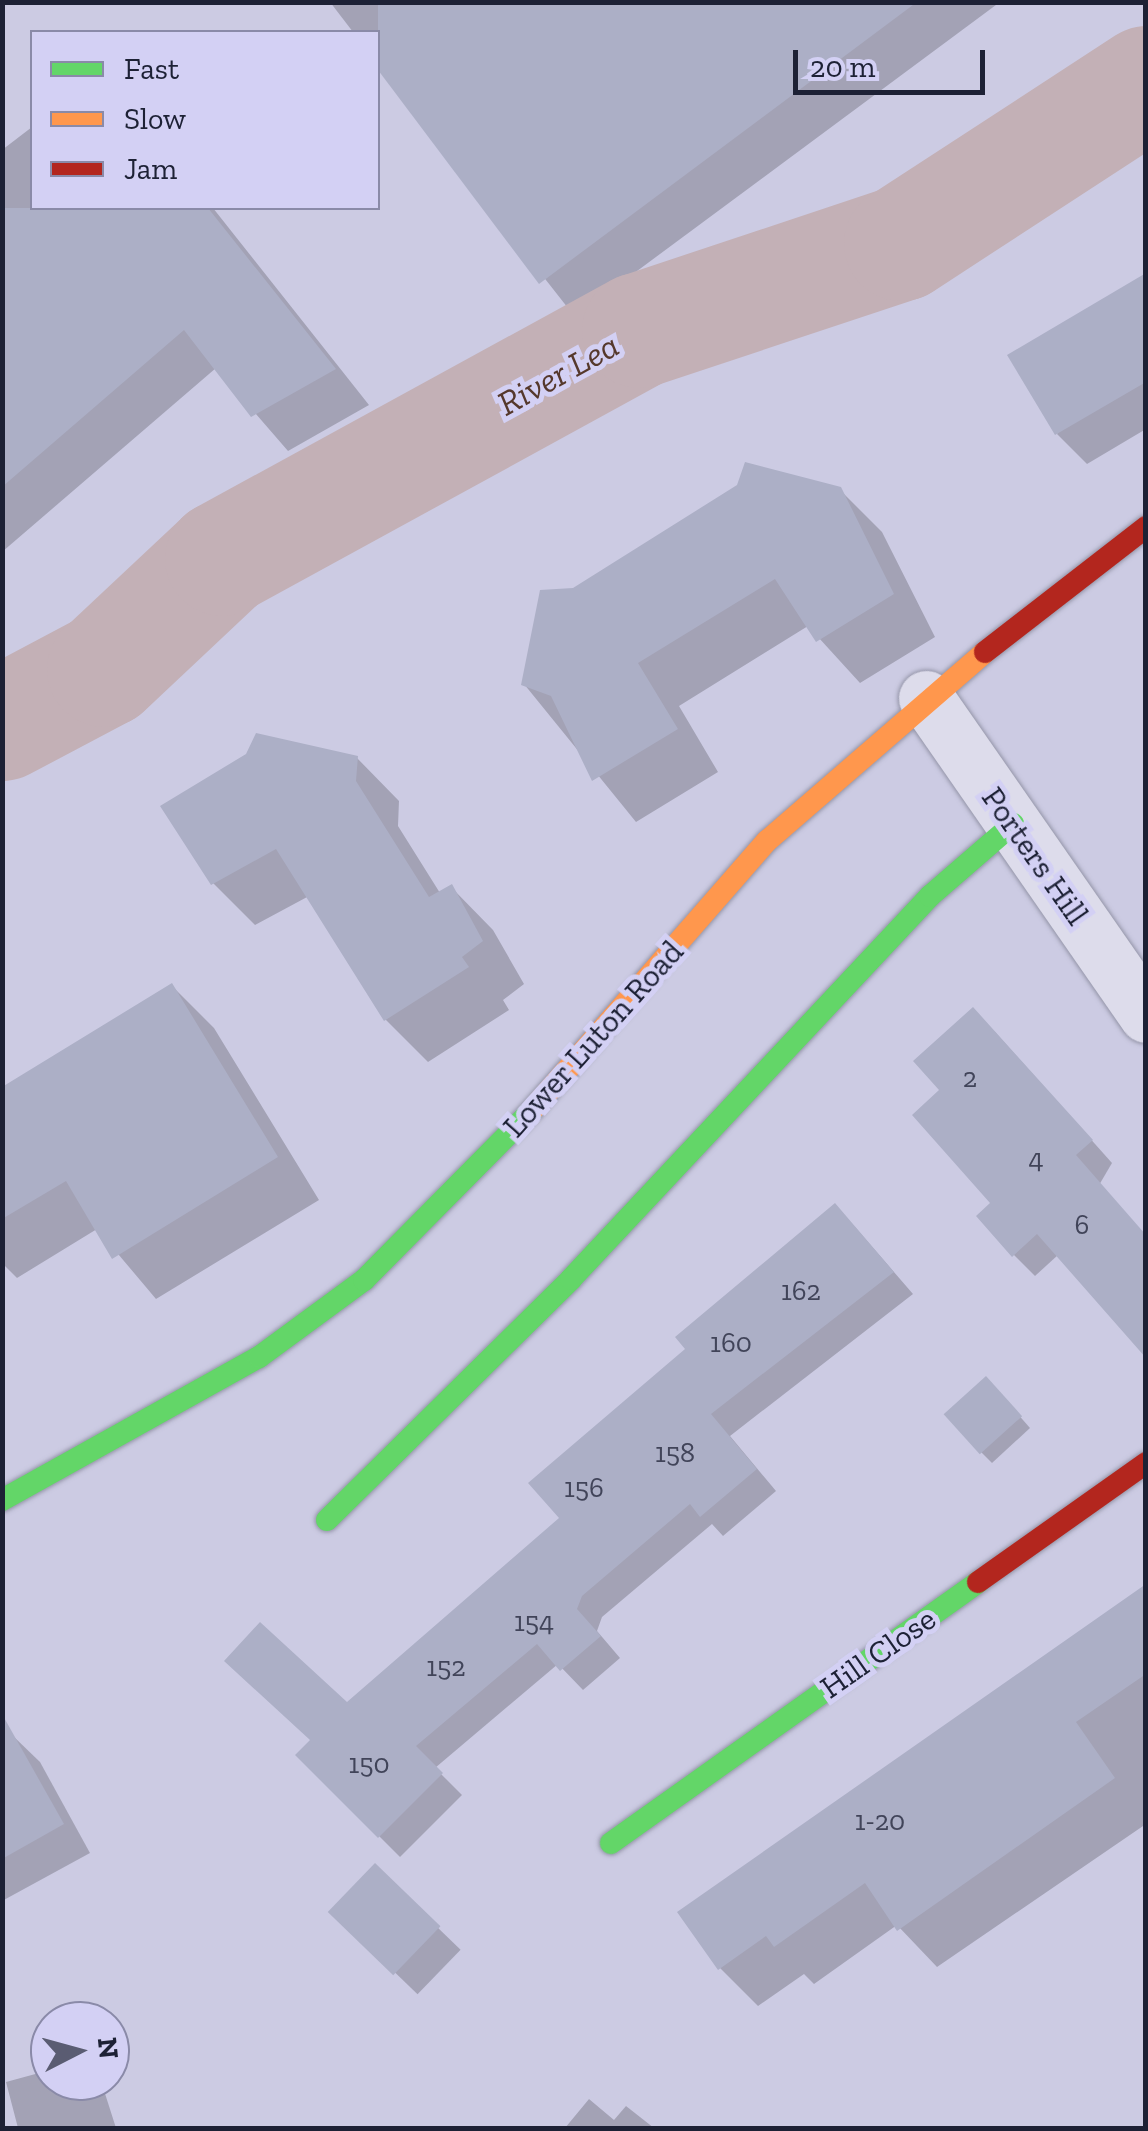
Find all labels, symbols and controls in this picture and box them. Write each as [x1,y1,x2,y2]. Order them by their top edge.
legend [30,30,380,210]
scale bar [798,30,990,92]
text: 20 m [810,49,875,85]
text: Fast [124,51,179,87]
text: Slow [124,101,186,137]
text: Jam [124,151,177,187]
water label: River Lea [490,324,626,424]
street label: Porters Hill [974,780,1096,932]
street label: Lower Luton Road [495,933,691,1145]
house number: 2 [963,1061,977,1095]
house number: 4 [1028,1142,1044,1176]
house number: 6 [1075,1208,1089,1242]
house number: 162 [781,1274,821,1308]
house number: 160 [710,1326,752,1360]
house number: 158 [655,1436,695,1470]
house number: 156 [564,1471,604,1505]
street label: Hill Close [813,1599,943,1707]
house number: 154 [514,1605,554,1639]
house number: 152 [426,1650,466,1684]
house number: 150 [348,1747,390,1781]
house number: 1-20 [855,1804,905,1838]
north arrow [30,2001,130,2101]
text: N [91,2036,126,2060]

